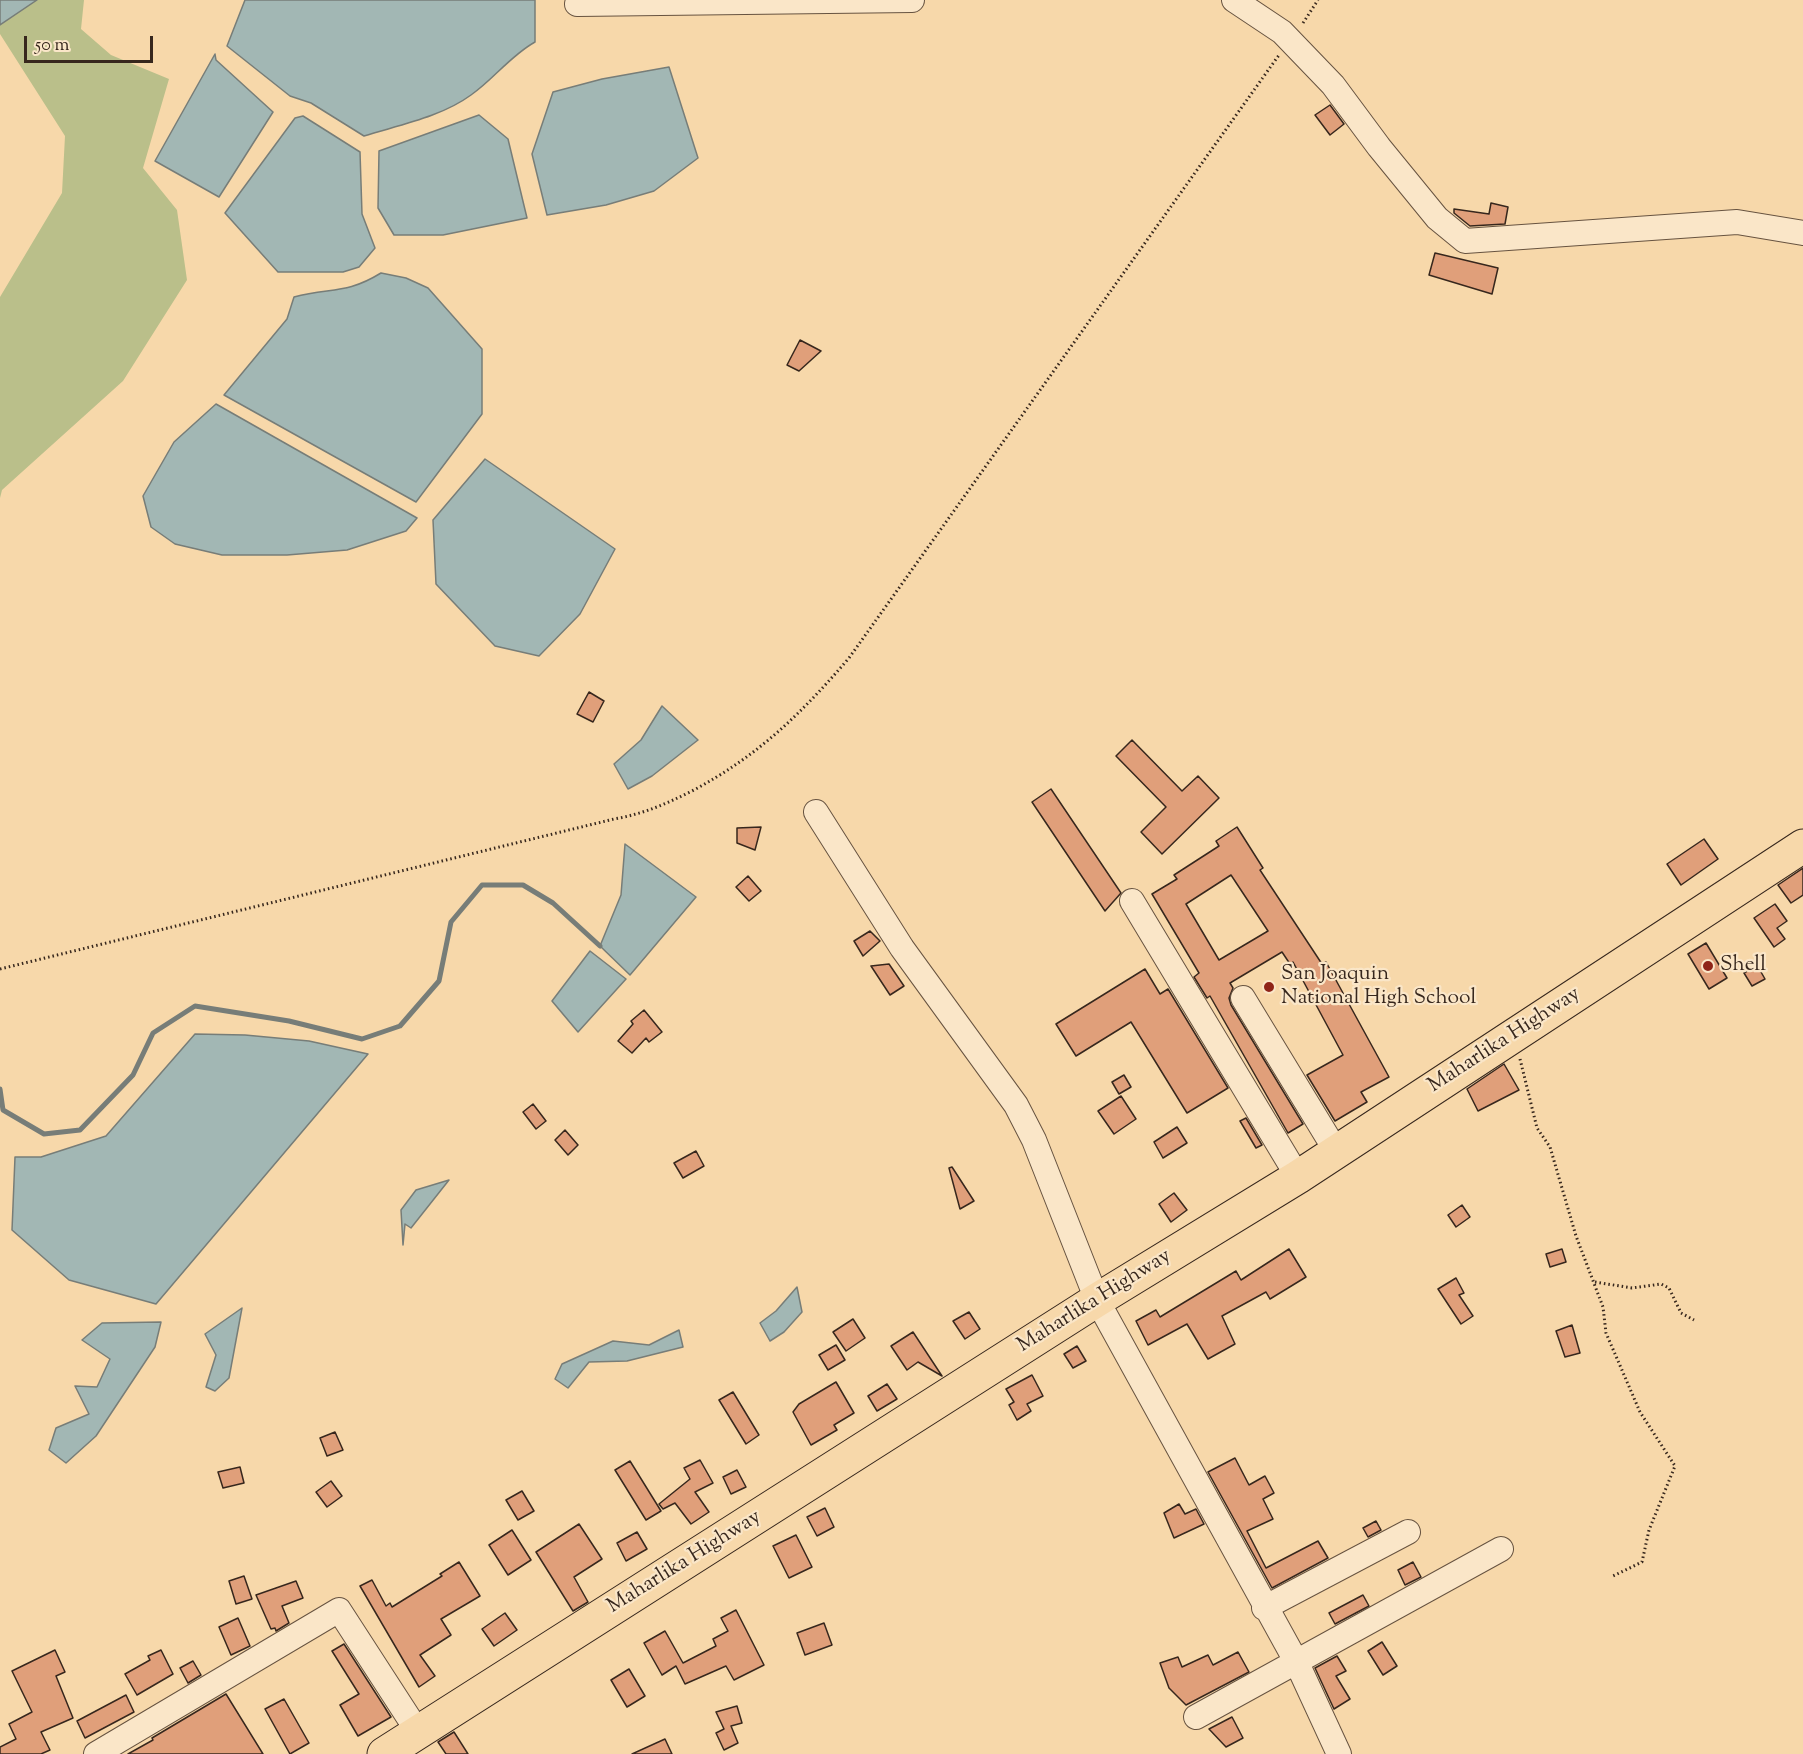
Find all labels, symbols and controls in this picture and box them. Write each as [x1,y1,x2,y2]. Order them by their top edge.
scale bar [27,24,156,62]
text: 50 m [35,33,69,59]
place label: Shell [1720,953,1766,979]
marker: Shell [1701,959,1715,973]
place label: San Joaquin National High School [1281,962,1476,1012]
marker: San Joaquin National High School [1262,980,1276,994]
street label: Maharlika Highway [1424,982,1586,1100]
street label: Maharlika Highway [1014,1245,1176,1359]
street label: Maharlika Highway [604,1506,766,1620]

